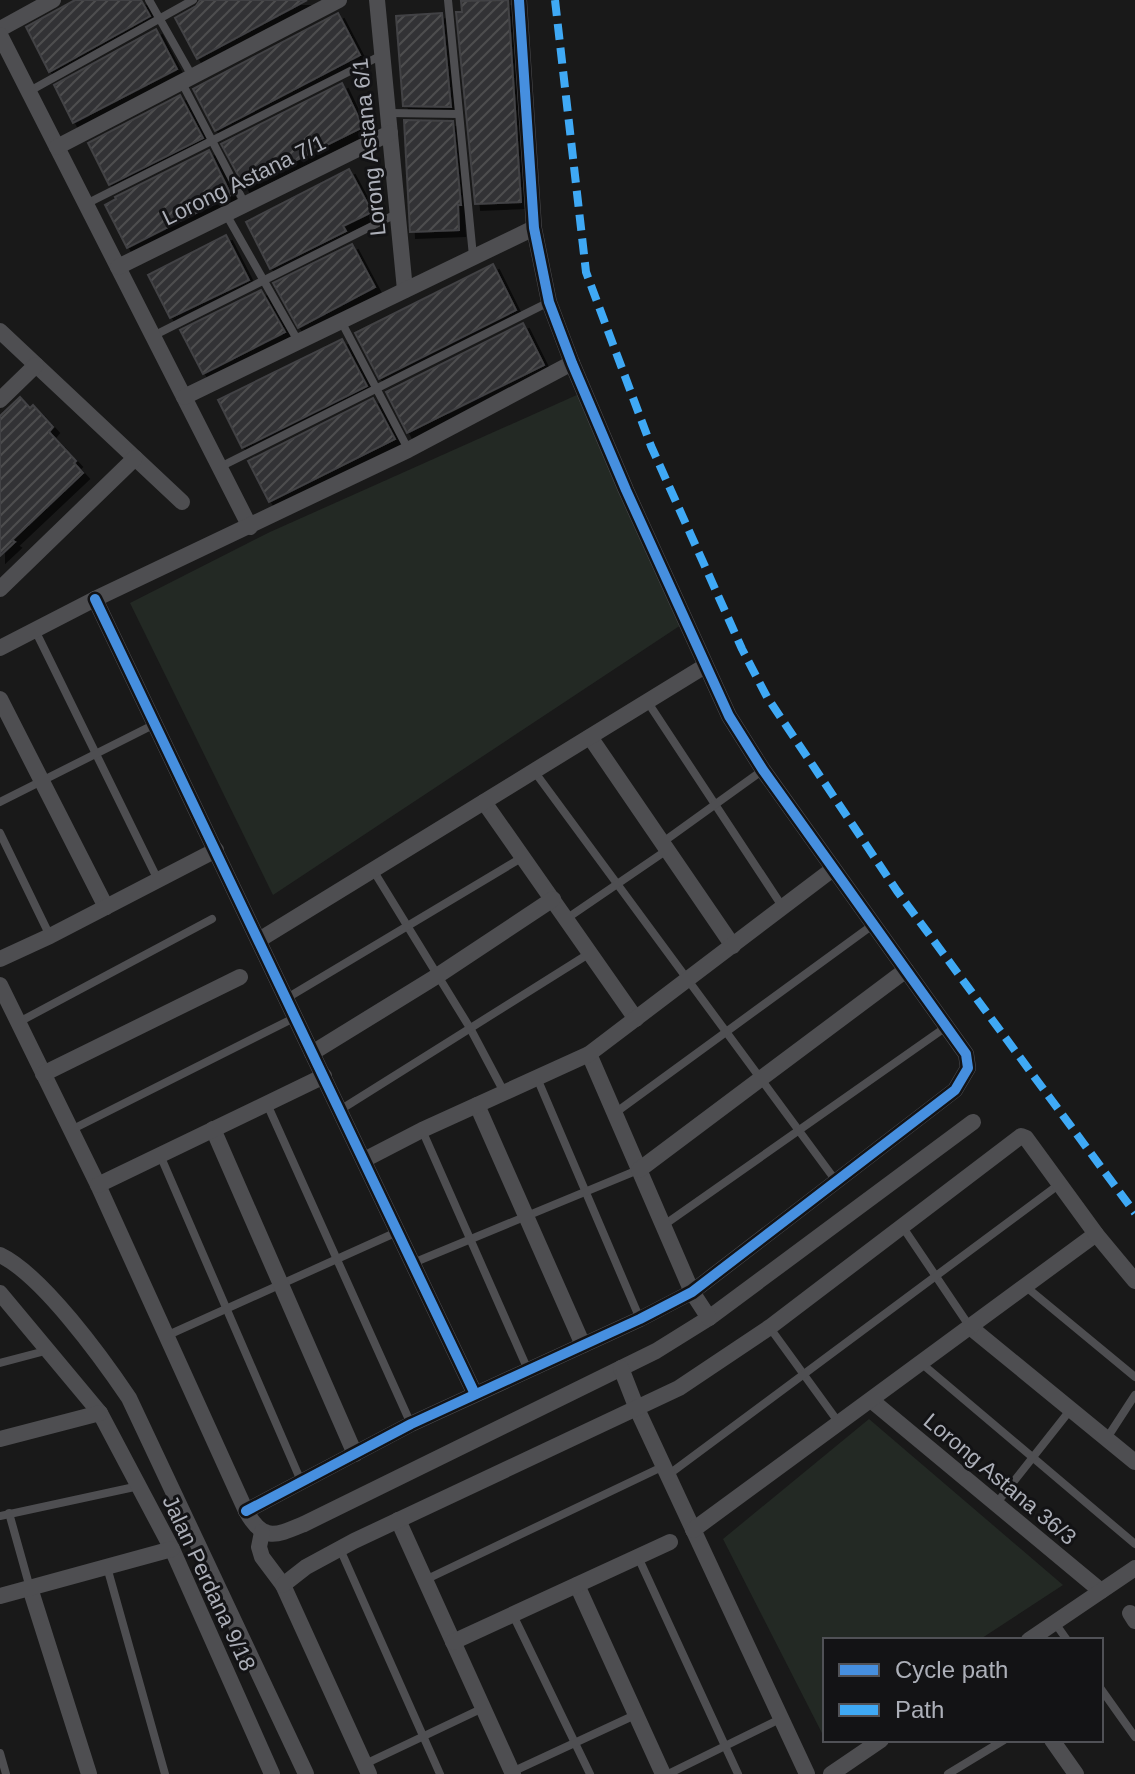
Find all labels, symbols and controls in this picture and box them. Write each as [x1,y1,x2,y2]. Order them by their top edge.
street label: Lorong Astana 6/1 [347,57,391,237]
street label: Lorong Astana 7/1 [158,130,330,230]
street label: Lorong Astana 36/3 [919,1408,1081,1550]
street label: Jalan Perdana 9/18 [157,1491,261,1675]
legend [823,1638,1103,1742]
text: Cycle path [895,1656,1008,1683]
text: Path [895,1696,944,1723]

